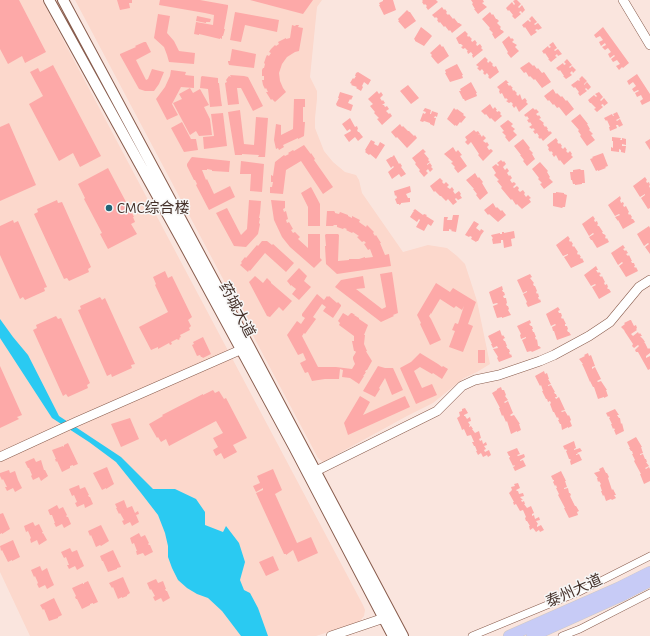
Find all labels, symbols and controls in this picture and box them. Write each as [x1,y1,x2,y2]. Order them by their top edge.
place label: CMC综合楼 [117,199,189,217]
marker: CMC综合楼 [104,203,114,213]
street label: 药城大道 [215,279,259,341]
street label: 泰州大道 [543,571,605,611]

